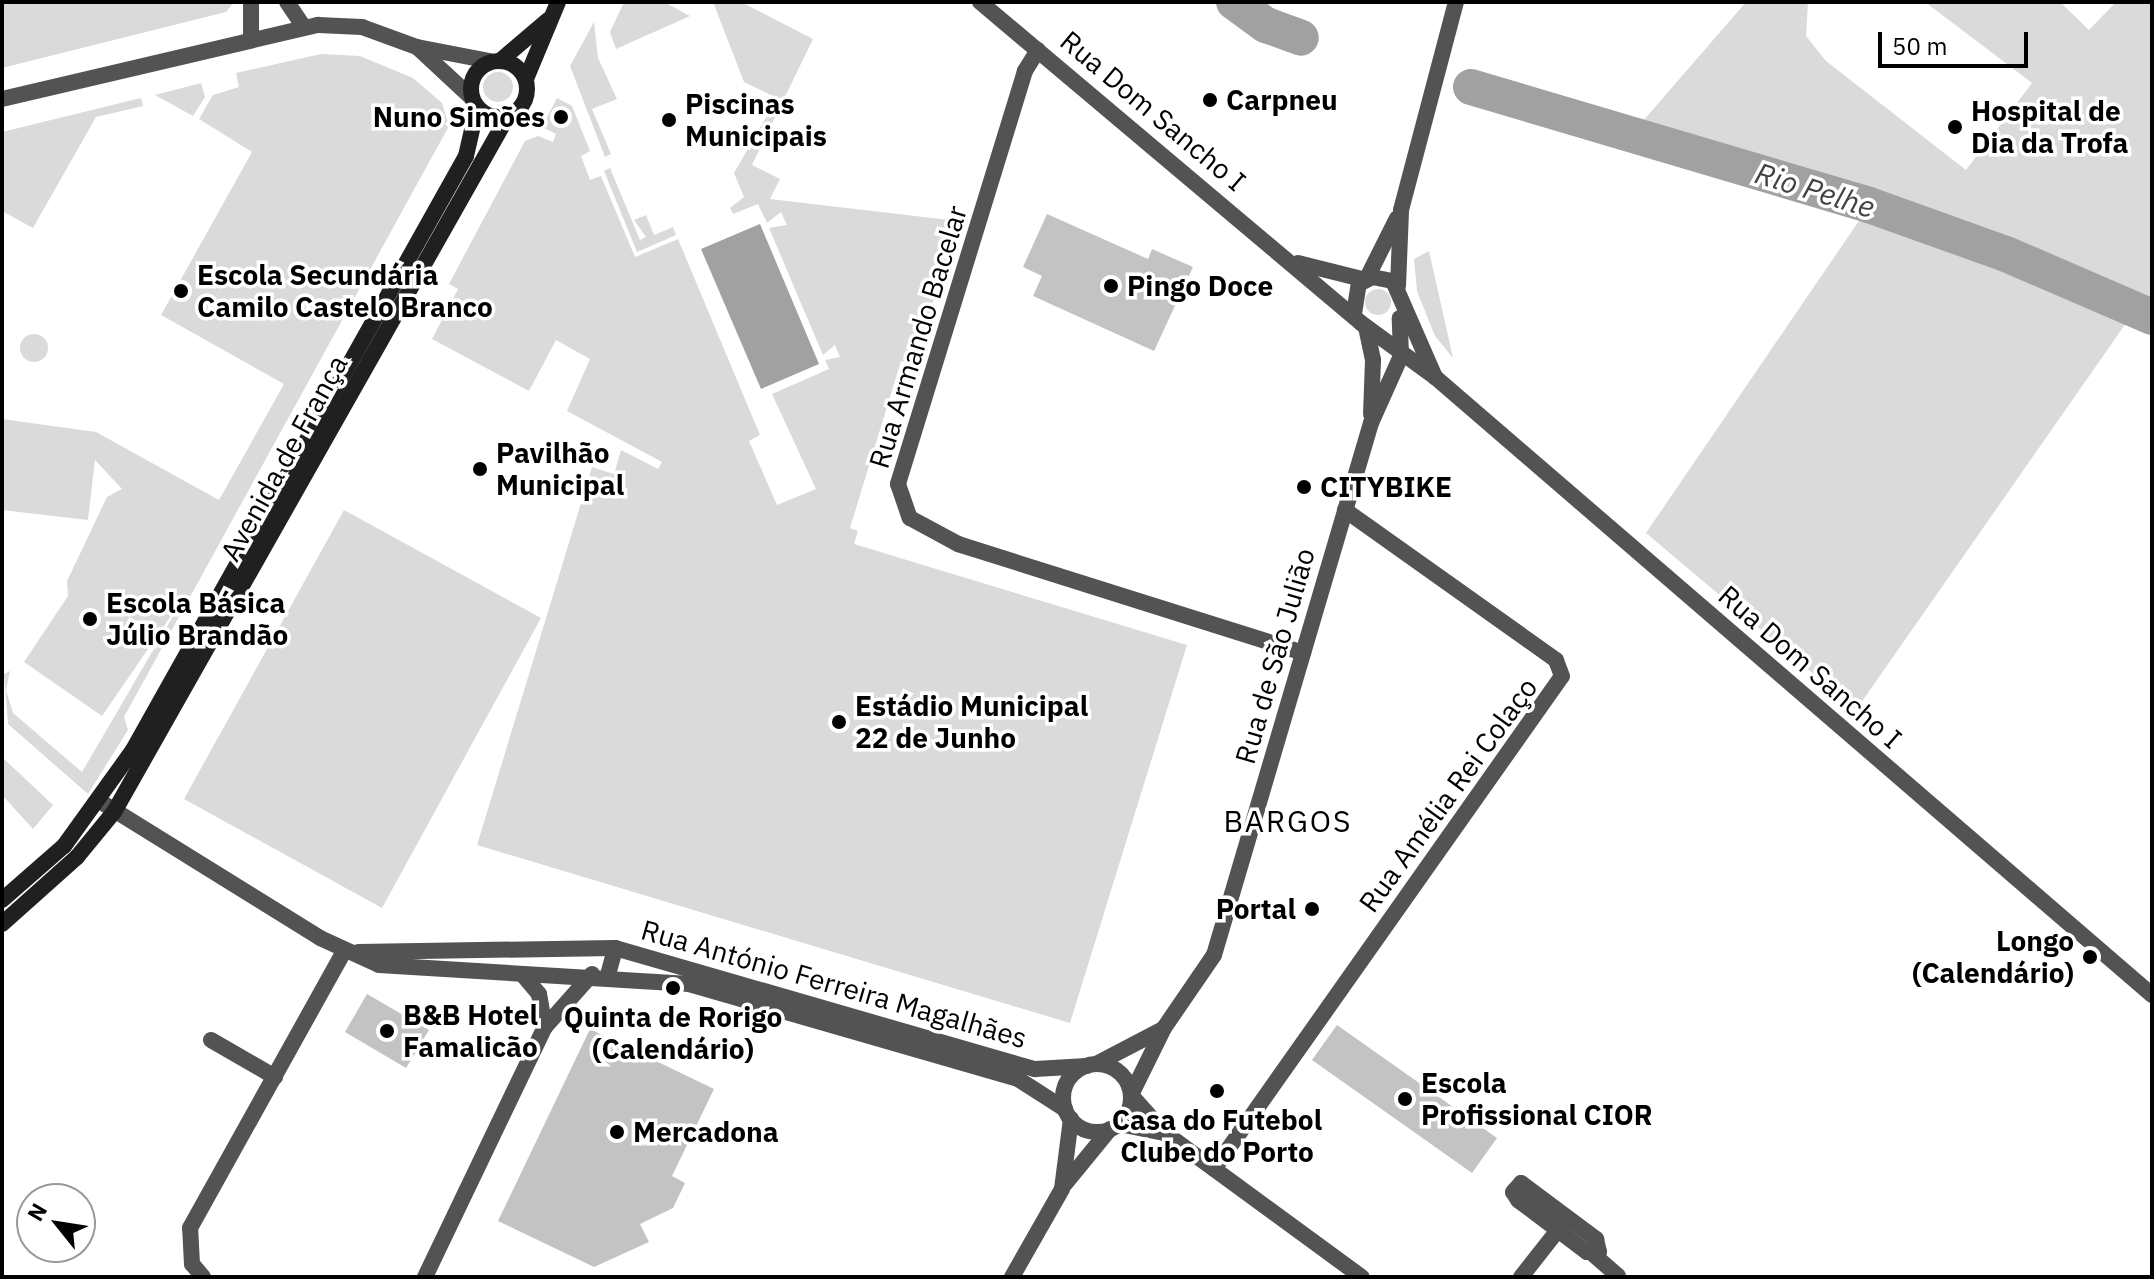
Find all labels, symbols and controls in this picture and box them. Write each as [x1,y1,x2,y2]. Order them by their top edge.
scale bar [1882,16,2032,66]
street label: Rua Dom Sancho I [1054,24,1252,198]
text: 50 m [1892,30,1947,62]
place label: Carpneu [1226,83,1338,117]
place label: Piscinas Municipais [685,87,827,153]
marker: Carpneu [1201,91,1219,109]
place label: Hospital de Dia da Trofa [1971,94,2129,160]
place label: Nuno Simões [373,100,545,134]
marker: Nuno Simões [552,108,570,126]
marker: Piscinas Municipais [660,111,678,129]
marker: Hospital de Dia da Trofa [1946,118,1964,136]
water label: Rio Pelhe [1751,155,1879,225]
street label: Rua Armando Bacelar [862,202,974,472]
place label: Escola Secundária Camilo Castelo Branco [197,258,493,324]
place label: Pingo Doce [1127,269,1273,303]
marker: Pingo Doce [1102,277,1120,295]
marker: Escola Secundária Camilo Castelo Branco [172,282,190,300]
street label: Avenida de França [213,349,355,567]
place label: Pavilhão Municipal [496,436,624,502]
marker: Pavilhão Municipal [471,460,489,478]
place label: CITYBIKE [1320,470,1452,504]
marker: CITYBIKE [1295,478,1313,496]
street label: Rua de São Julião [1228,544,1322,768]
street label: Rua Dom Sancho I [1712,578,1908,756]
place label: Escola Básica Júlio Brandão [106,586,288,652]
marker: Escola Básica Júlio Brandão [81,610,99,628]
street label: Rua Amélia Rei Colaço [1352,671,1544,919]
place label: Estádio Municipal 22 de Junho [855,689,1088,755]
marker: Estádio Municipal 22 de Junho [830,713,848,731]
district label: BARGOS [1224,803,1352,839]
place label: Portal [1216,892,1296,926]
marker: Portal [1303,900,1321,918]
street label: Rua António Ferreira Magalhães [637,913,1031,1055]
place label: Longo (Calendário) [1912,924,2074,990]
marker: Longo (Calendário) [2081,948,2099,966]
marker: Quinta de Rorigo (Calendário) [664,979,682,997]
place label: B&B Hotel Famalicão [403,998,538,1064]
place label: Quinta de Rorigo (Calendário) [564,1000,782,1066]
marker: B&B Hotel Famalicão [378,1022,396,1040]
place label: Escola Profissional CIOR [1421,1066,1653,1132]
marker: Casa do Futebol Clube do Porto [1208,1082,1226,1100]
marker: Escola Profissional CIOR [1396,1090,1414,1108]
place label: Casa do Futebol Clube do Porto [1112,1103,1322,1169]
place label: Mercadona [633,1115,779,1149]
marker: Mercadona [608,1123,626,1141]
north arrow [16,1183,96,1263]
text: N [20,1198,53,1226]

